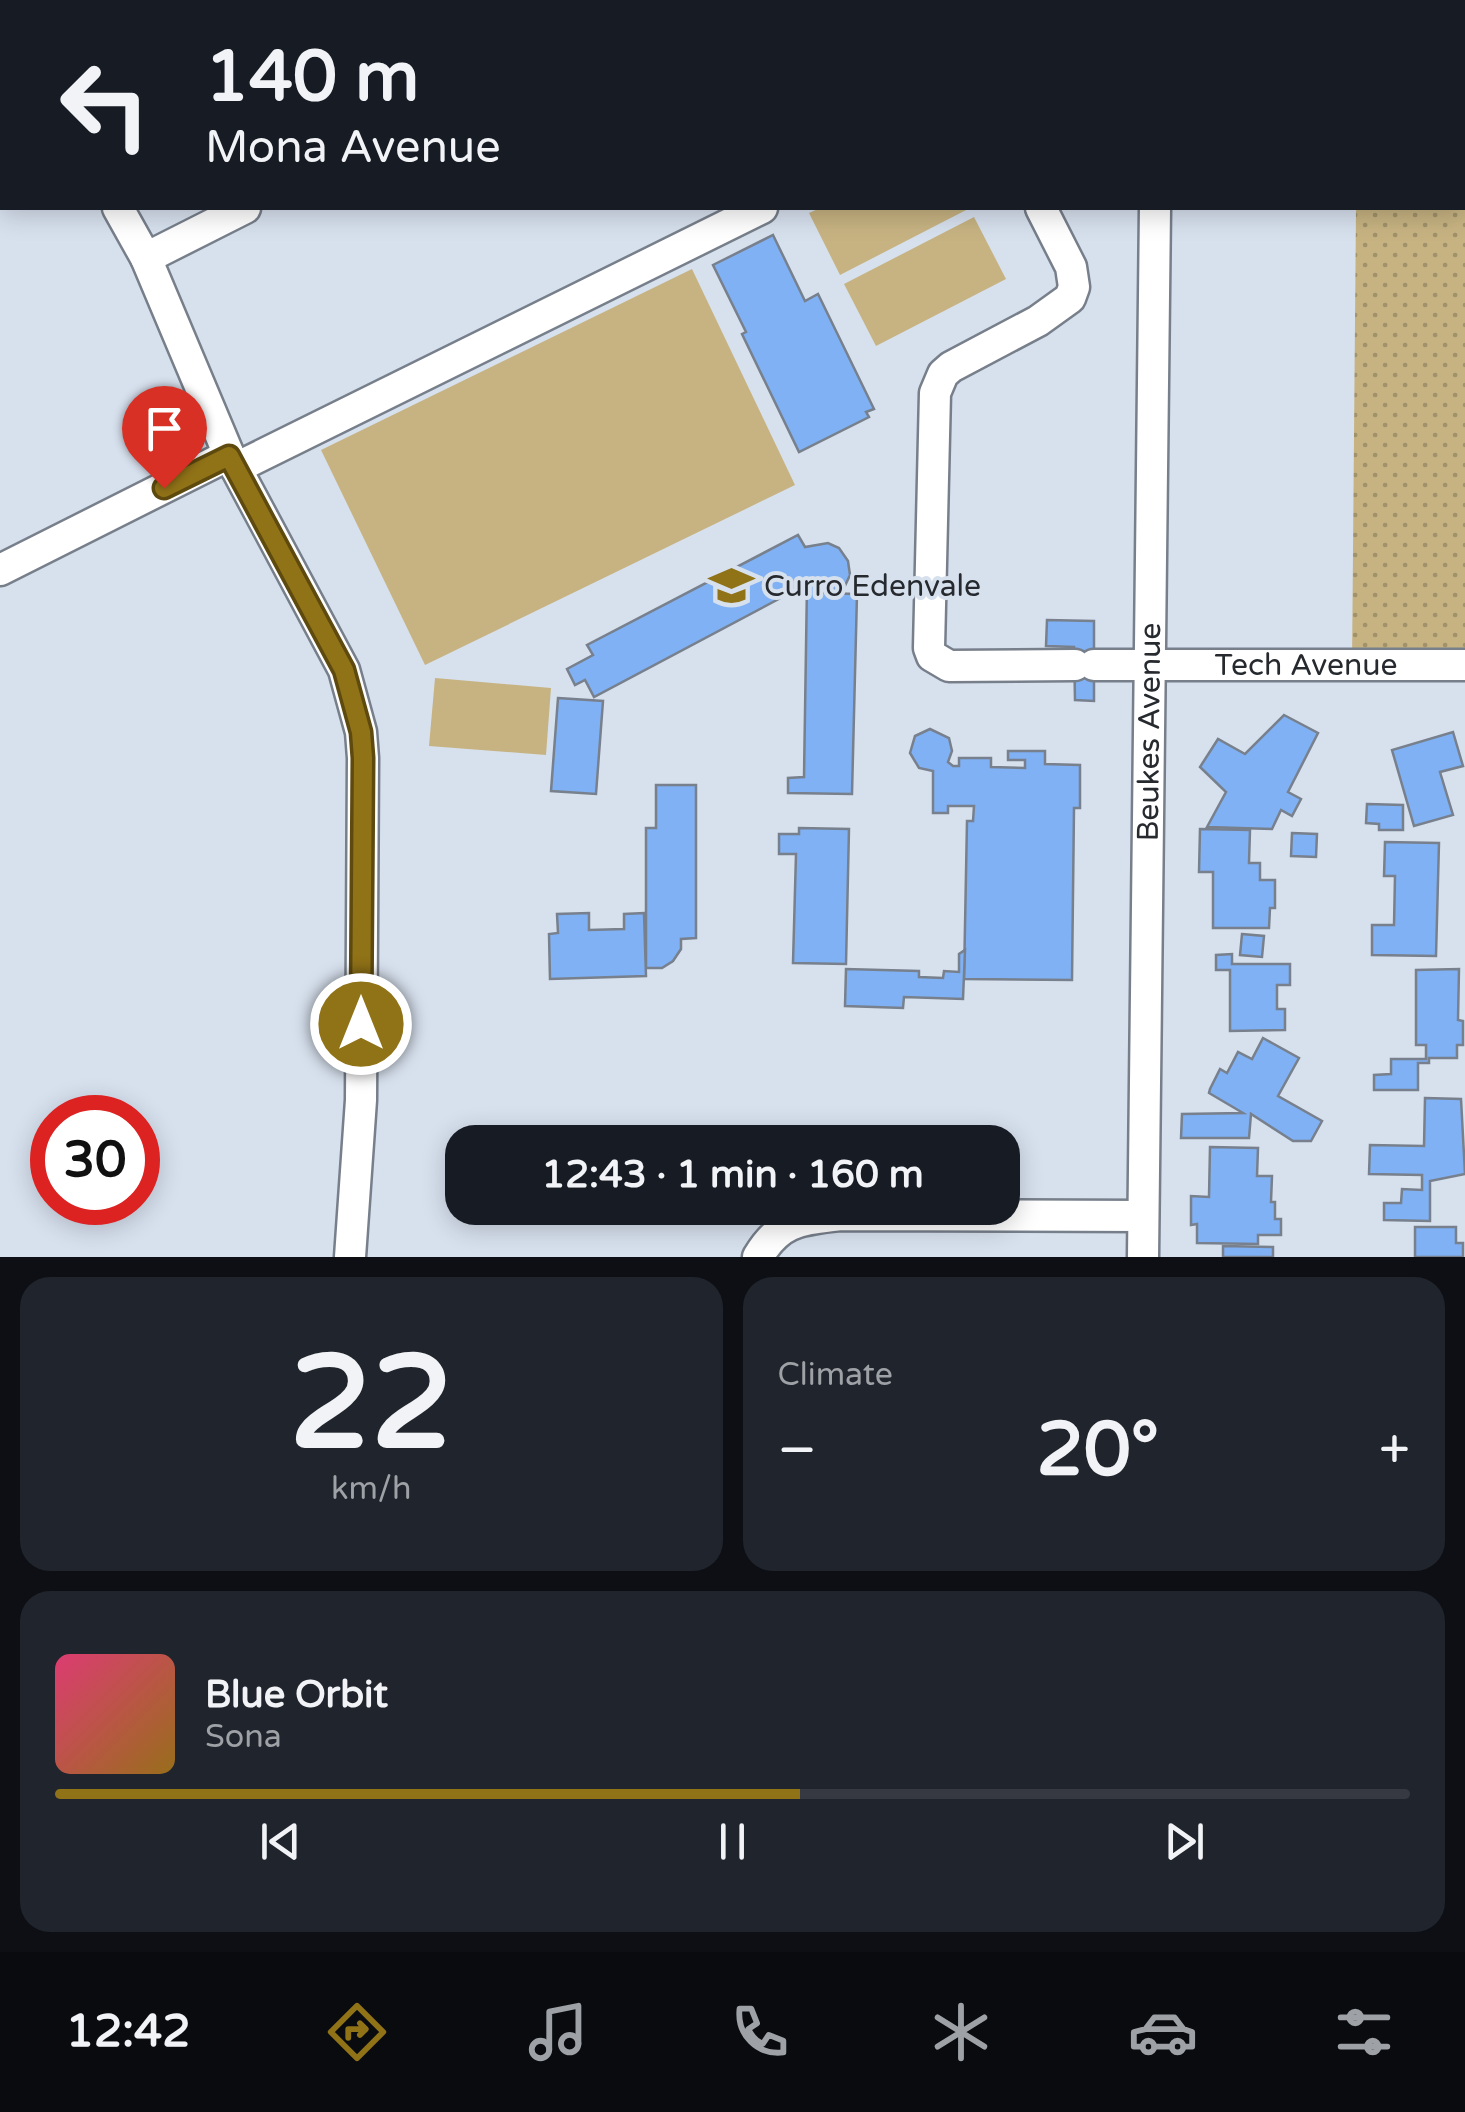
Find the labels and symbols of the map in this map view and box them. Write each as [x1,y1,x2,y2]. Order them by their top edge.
pin [122,386,207,489]
school or university icon: Curro Edenvale [707,562,755,610]
place label: Curro Edenvale [764,568,981,605]
street label: Beukes Avenue [1130,623,1169,842]
street label: Tech Avenue [1215,647,1397,684]
position arrow [309,972,413,1076]
speed limit sign: 30 [30,1095,160,1225]

